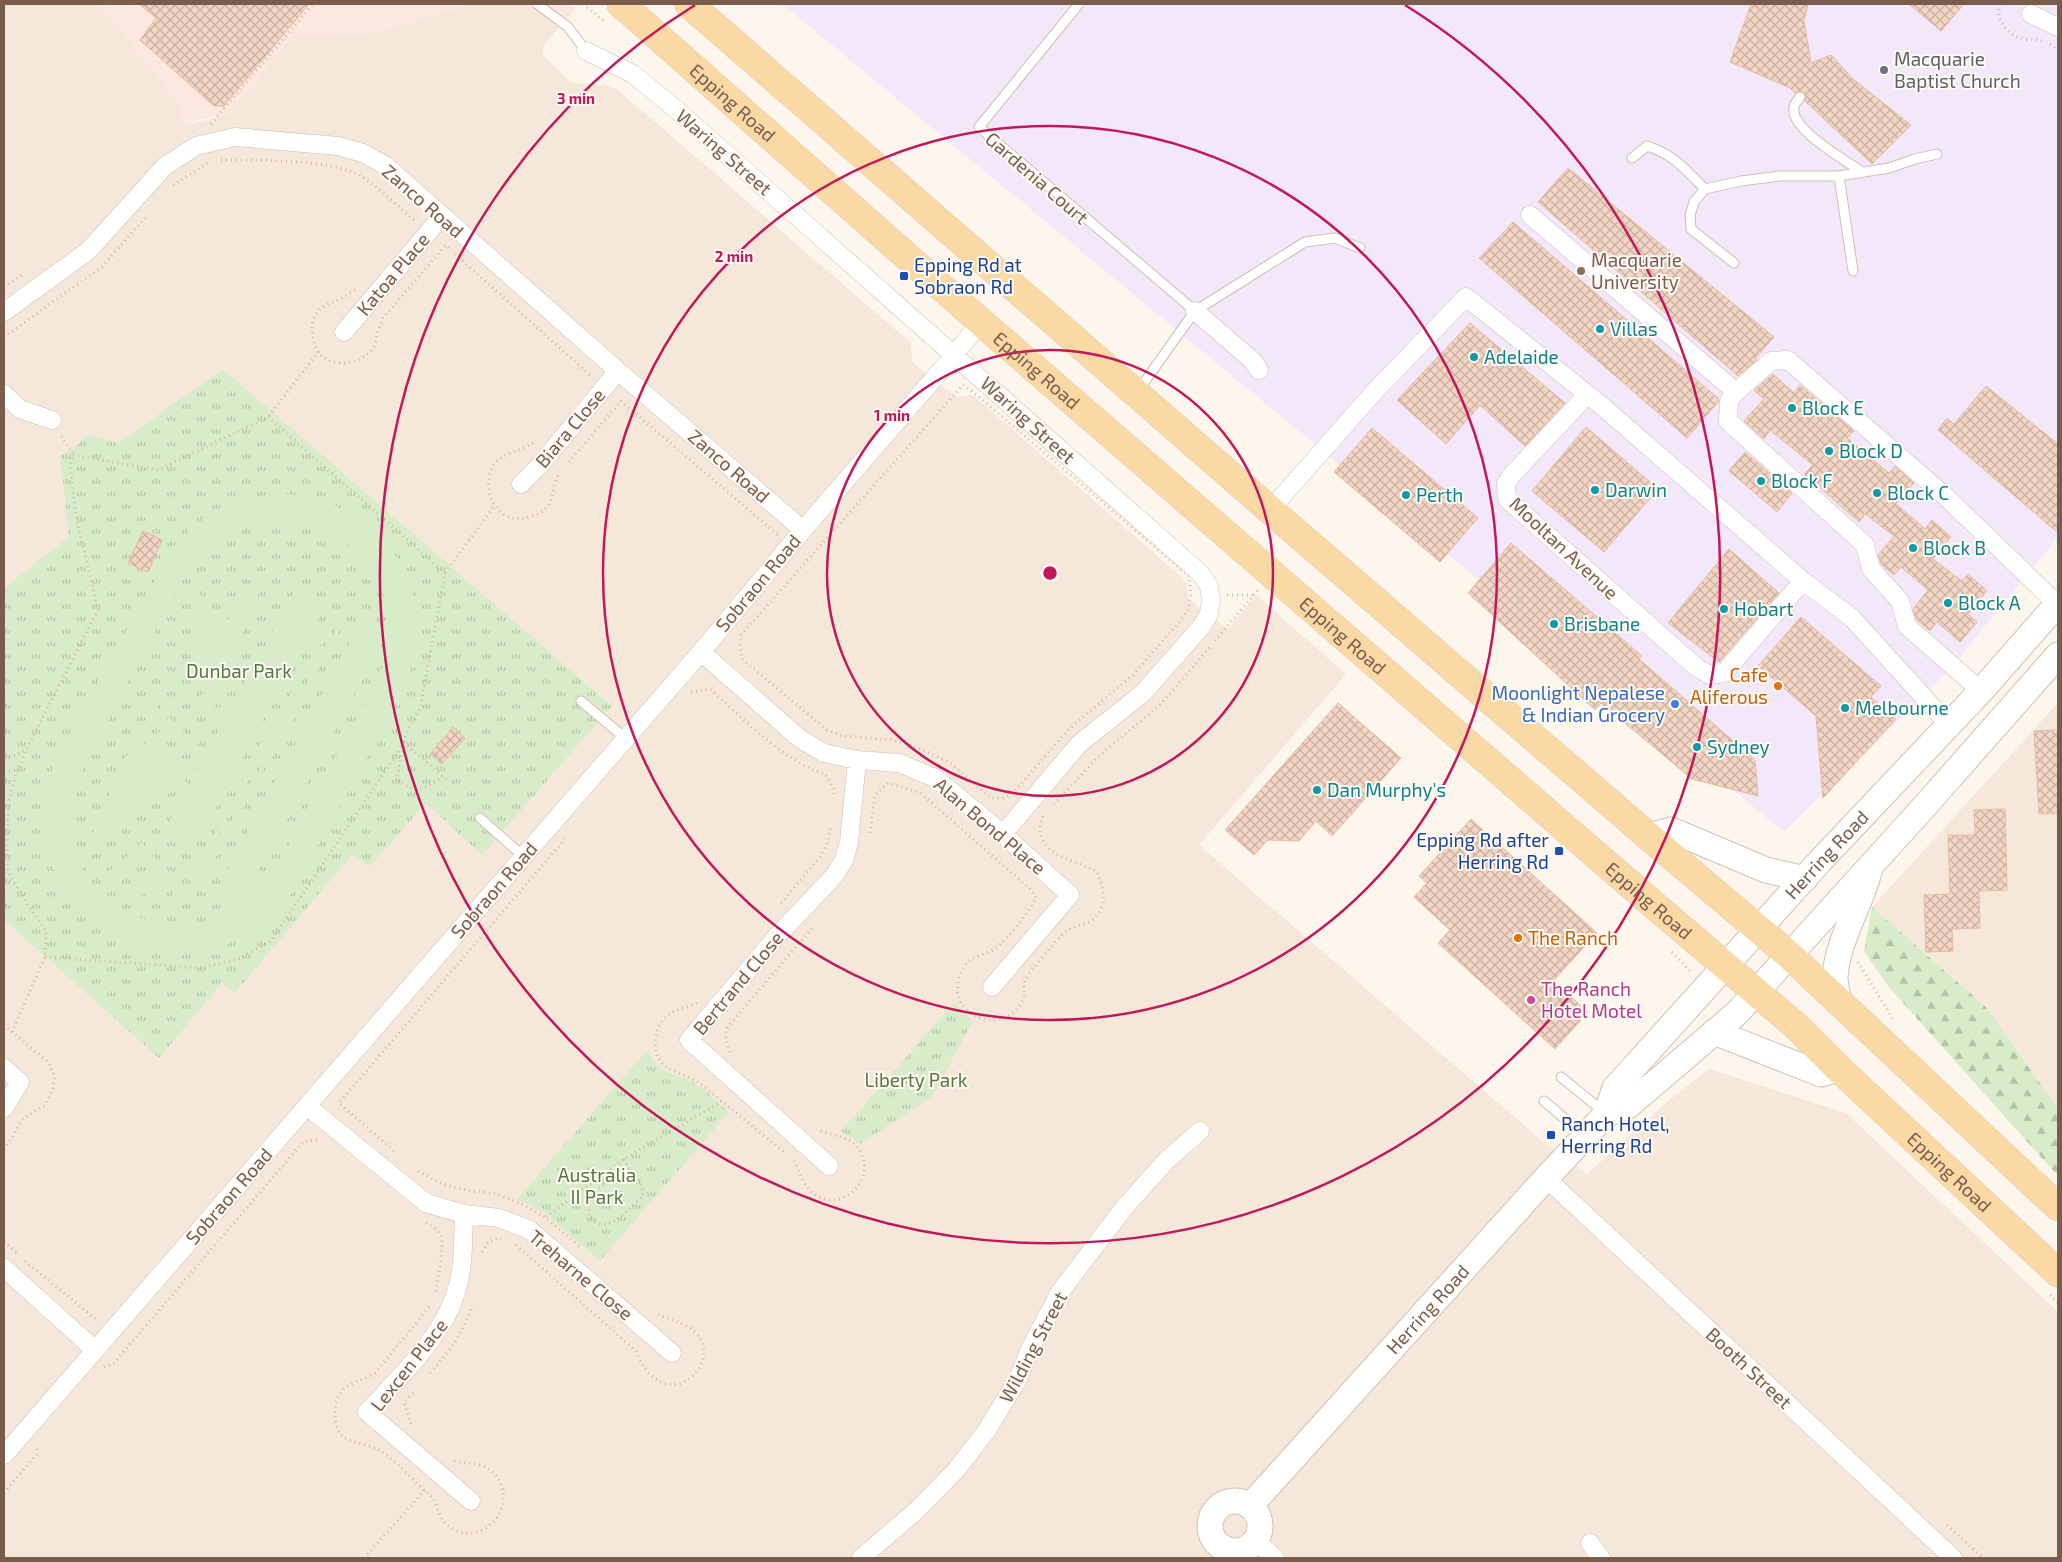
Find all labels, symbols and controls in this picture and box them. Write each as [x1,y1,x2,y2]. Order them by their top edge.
place label: Macquarie Baptist Church [1894,47,2021,92]
street label: Epping Road [685,58,781,146]
marker: Macquarie Baptist Church [1878,64,1890,76]
text: 3 min [557,89,595,107]
street label: Waring Street [672,104,777,199]
street label: Gardenia Court [981,127,1093,228]
street label: Zanco Road [378,159,469,242]
street label: Katoa Place [351,228,434,320]
text: 2 min [715,247,753,265]
place label: Macquarie University [1591,248,1682,293]
place label: Epping Rd at Sobraon Rd [914,253,1022,298]
marker: Macquarie University [1575,265,1587,277]
marker: Epping Rd at Sobraon Rd [898,270,910,282]
place label: Villas [1610,317,1658,340]
marker: Villas [1594,323,1606,335]
street label: Epping Road [989,326,1085,414]
place label: Adelaide [1484,345,1559,368]
marker: Adelaide [1468,351,1480,363]
street label: Waring Street [976,371,1080,468]
street label: Biara Close [530,383,609,472]
place label: Block E [1802,396,1864,419]
marker: Block E [1786,402,1798,414]
text: 1 min [874,406,910,424]
street label: Zanco Road [684,424,775,507]
place label: Block D [1839,439,1903,462]
marker: Block D [1823,445,1835,457]
place label: Block F [1771,469,1832,492]
marker: Block F [1755,475,1767,487]
place label: Darwin [1605,478,1667,501]
place label: Block C [1887,481,1949,504]
place label: Perth [1416,483,1463,506]
marker: Darwin [1589,484,1601,496]
marker: Block C [1871,487,1883,499]
marker: Perth [1400,489,1412,501]
street label: Mooltan Avenue [1505,492,1623,604]
street label: Sobraon Road [710,529,805,636]
place label: Block B [1923,536,1986,559]
marker: Block B [1907,542,1919,554]
centre of rings [1041,564,1059,582]
street label: Epping Road [1295,591,1391,679]
place label: Block A [1958,591,2021,614]
place label: Hobart [1734,597,1794,620]
marker: Block A [1942,597,1954,609]
marker: Hobart [1718,603,1730,615]
place label: Brisbane [1564,612,1640,635]
marker: Brisbane [1548,618,1560,630]
park label: Dunbar Park [186,659,292,682]
place label: Cafe Aliferous [1690,663,1768,708]
marker: Cafe Aliferous [1772,680,1784,692]
place label: Moonlight Nepalese & Indian Grocery [1491,681,1665,726]
place label: Melbourne [1855,696,1949,719]
marker: Moonlight Nepalese & Indian Grocery [1669,698,1681,710]
marker: Melbourne [1839,702,1851,714]
place label: Sydney [1707,735,1770,758]
marker: Sydney [1691,741,1703,753]
street label: Alan Bond Place [930,772,1051,879]
place label: Dan Murphy's [1327,778,1446,801]
marker: Dan Murphy's [1311,784,1323,796]
street label: Herring Road [1779,805,1873,903]
place label: Epping Rd after Herring Rd [1416,828,1549,873]
street label: Sobraon Road [446,837,542,943]
marker: Epping Rd after Herring Rd [1553,845,1565,857]
street label: Epping Road [1601,857,1697,944]
street label: Bertrand Close [688,926,788,1039]
place label: The Ranch [1528,926,1618,949]
marker: The Ranch [1512,932,1524,944]
place label: The Ranch Hotel Motel [1541,977,1642,1022]
marker: The Ranch Hotel Motel [1525,994,1537,1006]
park label: Liberty Park [864,1068,968,1091]
place label: Ranch Hotel, Herring Rd [1561,1112,1670,1157]
street label: Epping Road [1903,1127,1997,1216]
marker: Ranch Hotel, Herring Rd [1545,1129,1557,1141]
street label: Sobraon Road [181,1143,277,1249]
park label: Australia II Park [558,1163,636,1208]
street label: Treharne Close [525,1224,638,1325]
street label: Herring Road [1381,1259,1473,1358]
street label: Wilding Street [994,1287,1072,1406]
street label: Lexcen Place [365,1314,452,1416]
street label: Booth Street [1702,1322,1797,1413]

